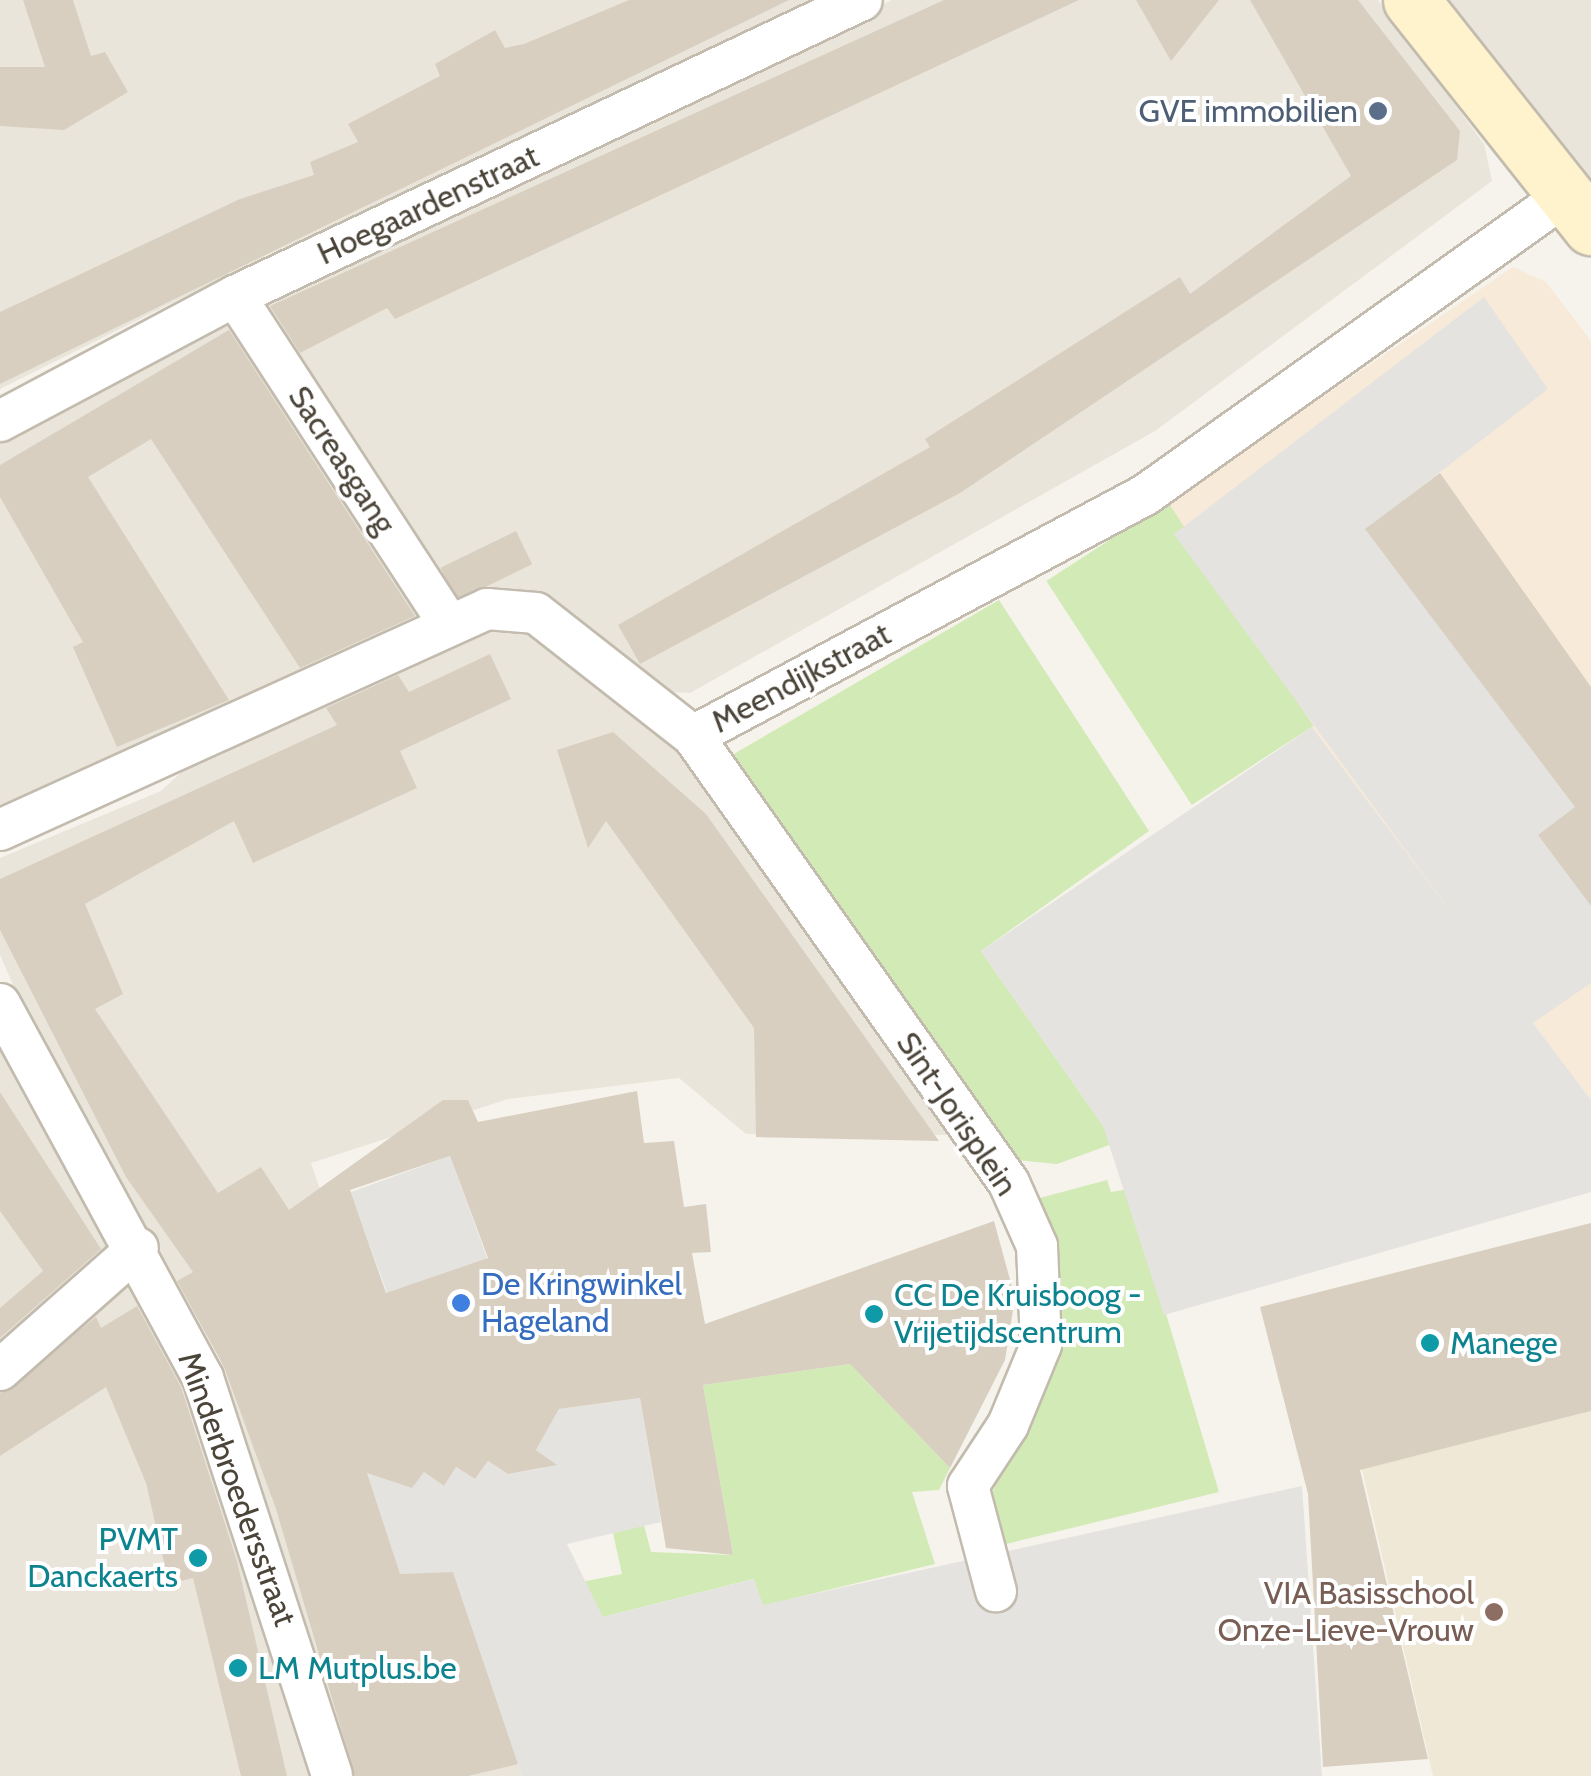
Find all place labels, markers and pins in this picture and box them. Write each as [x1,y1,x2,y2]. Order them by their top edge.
place label: GVE immobilien [1138,92,1358,130]
marker: GVE immobilien [1367,100,1389,122]
place label: De Kringwinkel Hageland [481,1266,682,1341]
place label: CC De Kruisboog - Vrijetijdscentrum [894,1277,1142,1352]
marker: De Kringwinkel Hageland [450,1292,472,1314]
marker: CC De Kruisboog - Vrijetijdscentrum [863,1303,885,1325]
place label: Manege [1450,1324,1558,1362]
marker: Manege [1419,1332,1441,1354]
place label: PVMT Danckaerts [27,1521,178,1596]
marker: PVMT Danckaerts [187,1547,209,1569]
place label: VIA Basisschool Onze-Lieve-Vrouw [1217,1575,1474,1650]
marker: VIA Basisschool Onze-Lieve-Vrouw [1483,1601,1505,1623]
place label: LM Mutplus.be [258,1649,457,1687]
marker: LM Mutplus.be [227,1657,249,1679]

